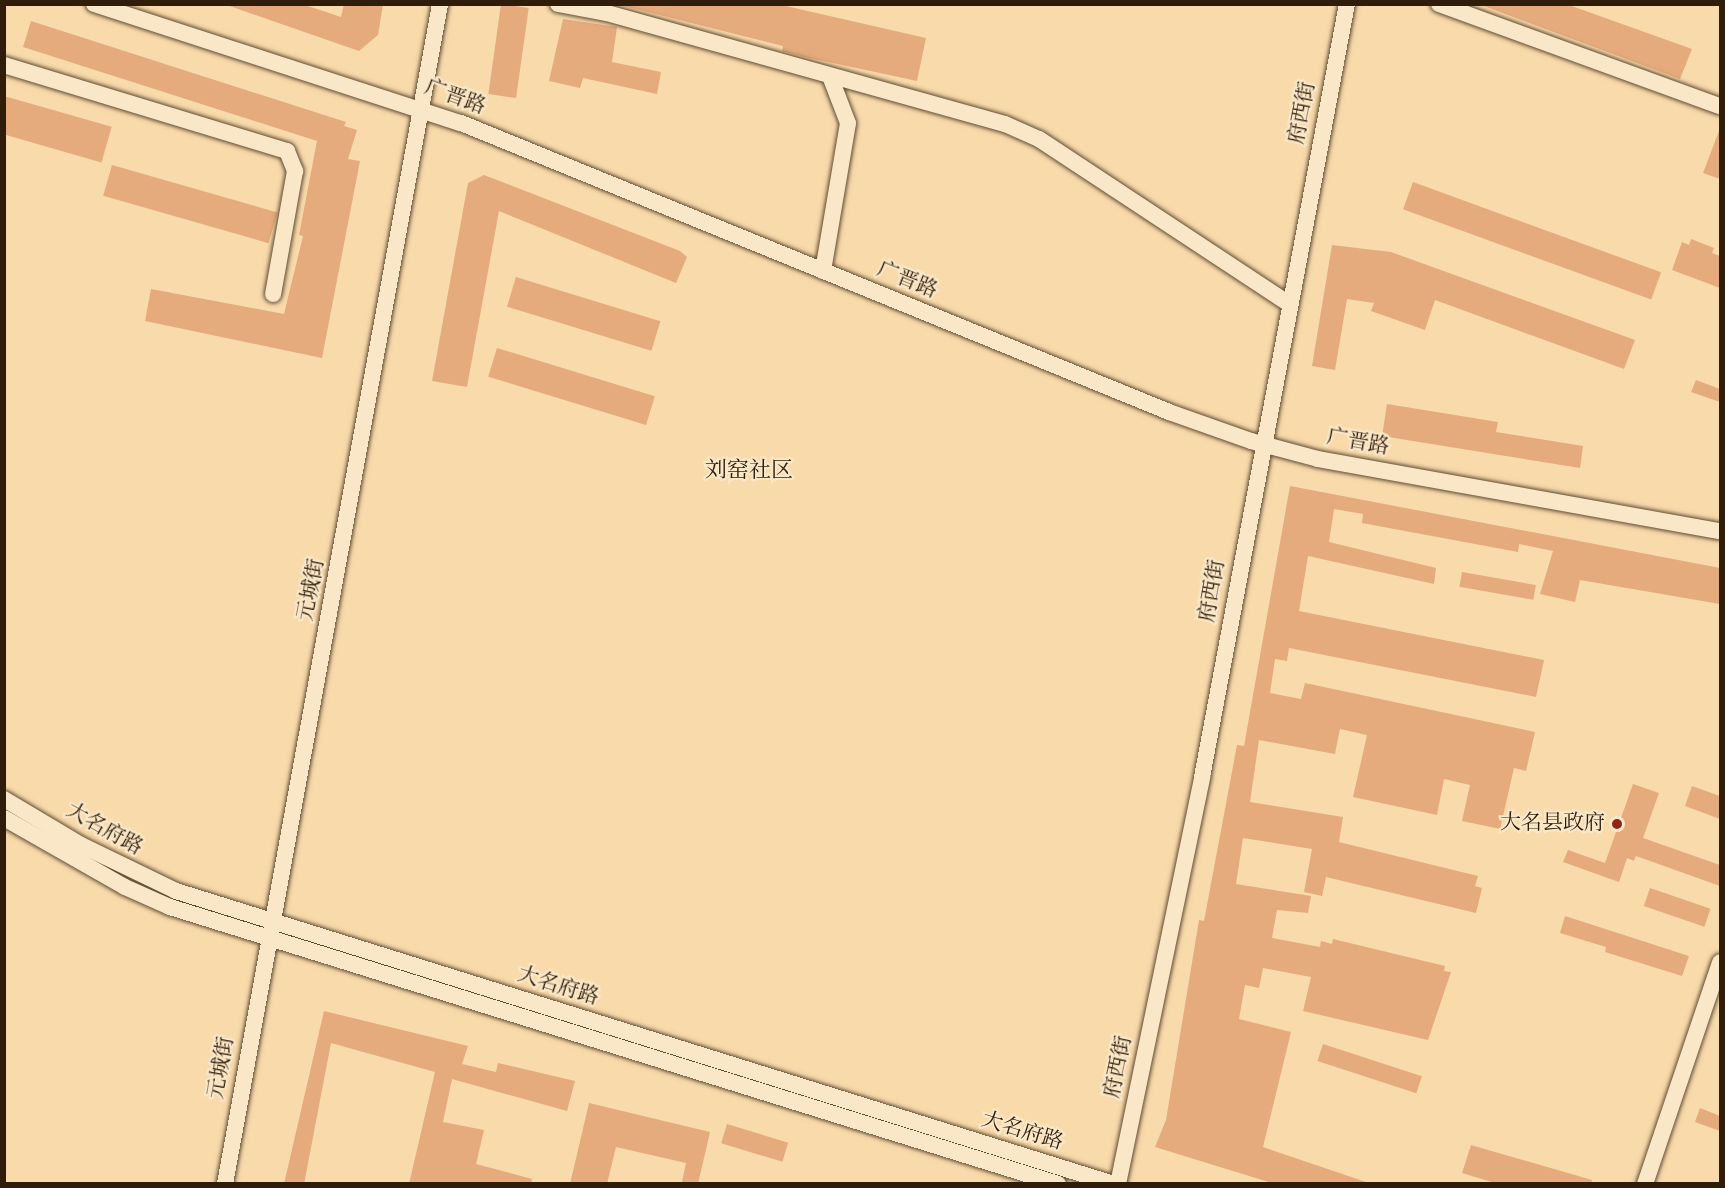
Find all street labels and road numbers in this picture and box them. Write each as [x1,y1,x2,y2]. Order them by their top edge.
street label: 广晋路 [421,75,489,121]
street label: 府西街 [1285,80,1321,146]
street label: 广晋路 [873,258,941,304]
street label: 广晋路 [1325,425,1391,461]
street label: 元城街 [294,557,330,623]
street label: 府西街 [1195,558,1231,624]
street label: 大名府路 [61,799,147,861]
street label: 大名府路 [514,963,602,1011]
street label: 府西街 [1100,1034,1138,1100]
street label: 元城街 [204,1035,240,1101]
street label: 大名府路 [978,1108,1066,1156]

